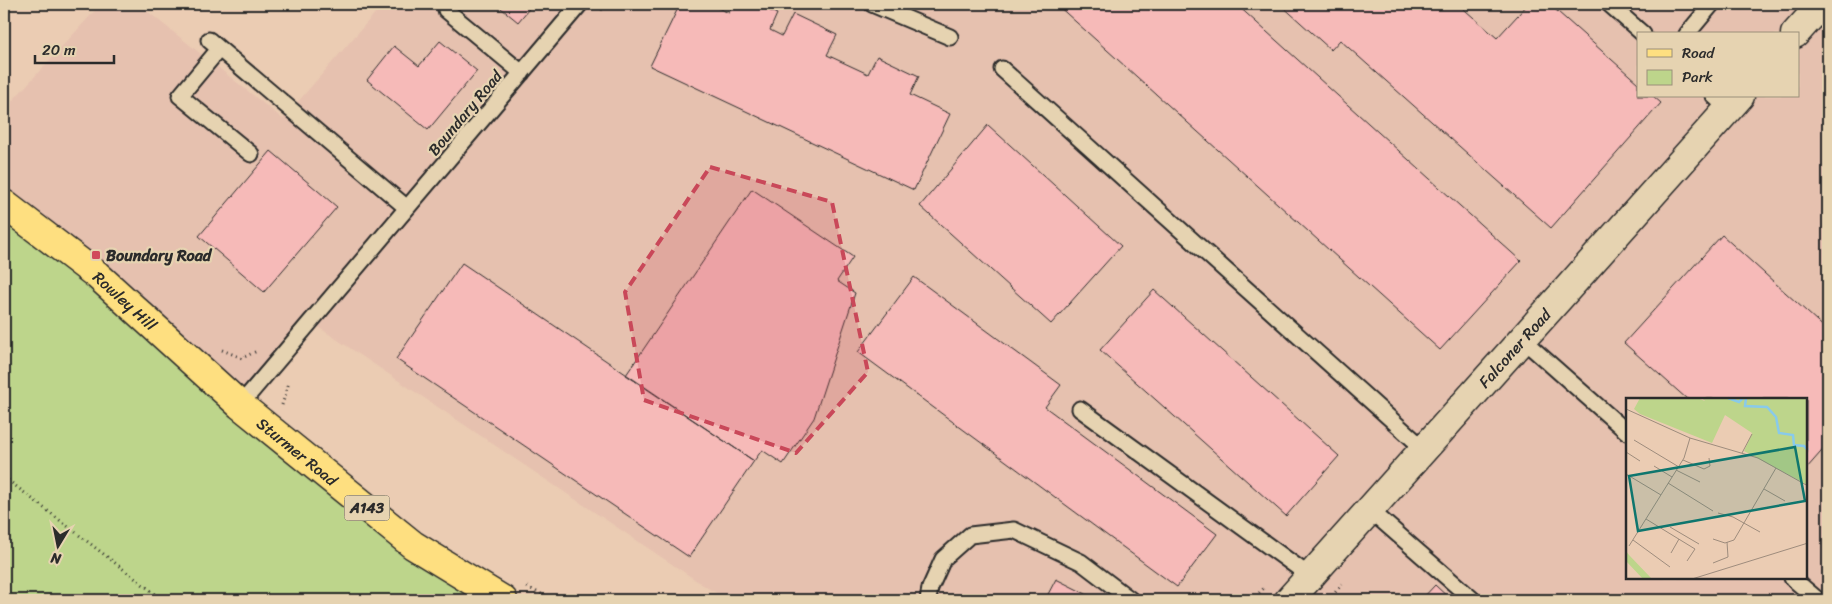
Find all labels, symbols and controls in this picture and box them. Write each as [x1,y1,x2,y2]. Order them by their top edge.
scale bar [35,32,114,64]
legend [1637,32,1800,98]
text: 20 m [42,37,76,63]
text: Road [1682,40,1715,66]
street label: Boundary Road [420,62,511,163]
text: Park [1682,64,1713,90]
place label: Boundary Road [106,241,213,270]
marker: Boundary Road [90,249,102,261]
street label: Rowley Hill [86,263,164,338]
street label: Falconer Road [1471,300,1559,395]
inset map [1626,398,1807,579]
street label: Sturmer Road [250,409,346,494]
road number: A143 [344,496,390,520]
north arrow [32,522,82,572]
text: N [49,545,64,572]

